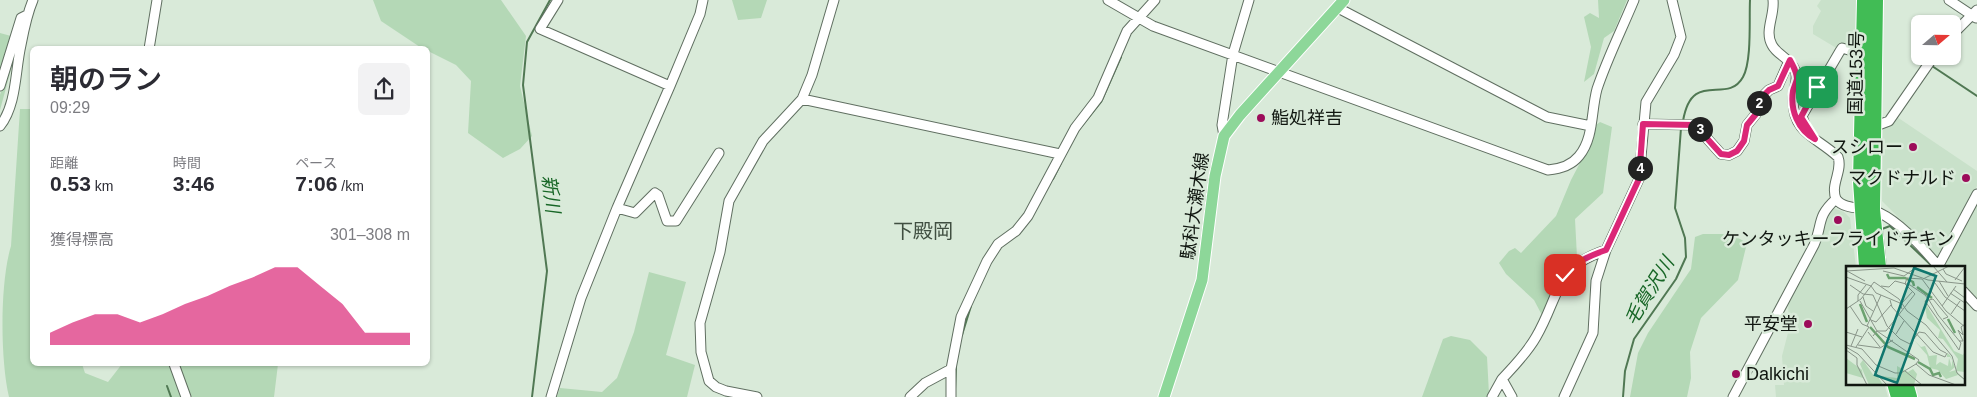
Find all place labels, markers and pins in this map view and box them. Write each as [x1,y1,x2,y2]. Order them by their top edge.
pin [1796,66,1838,108]
pin: 2 [1746,90,1772,116]
place label: 鮨処祥吉 [1271,108,1343,128]
marker: 鮨処祥吉 [1255,112,1267,124]
pin: 3 [1688,116,1712,142]
place label: スシロー [1831,137,1903,157]
marker: スシロー [1907,141,1919,153]
pin: 4 [1628,156,1652,180]
place label: マクドナルド [1848,168,1956,188]
marker: マクドナルド [1960,172,1972,184]
marker: ケンタッキーフライドチキン [1832,214,1844,226]
place label: ケンタッキーフライドチキン [1722,229,1954,249]
pin [1544,254,1586,296]
place label: 平安堂 [1744,314,1798,334]
marker: 平安堂 [1802,318,1814,330]
place label: Dalkichi [1746,364,1809,384]
marker: Dalkichi [1730,368,1742,380]

